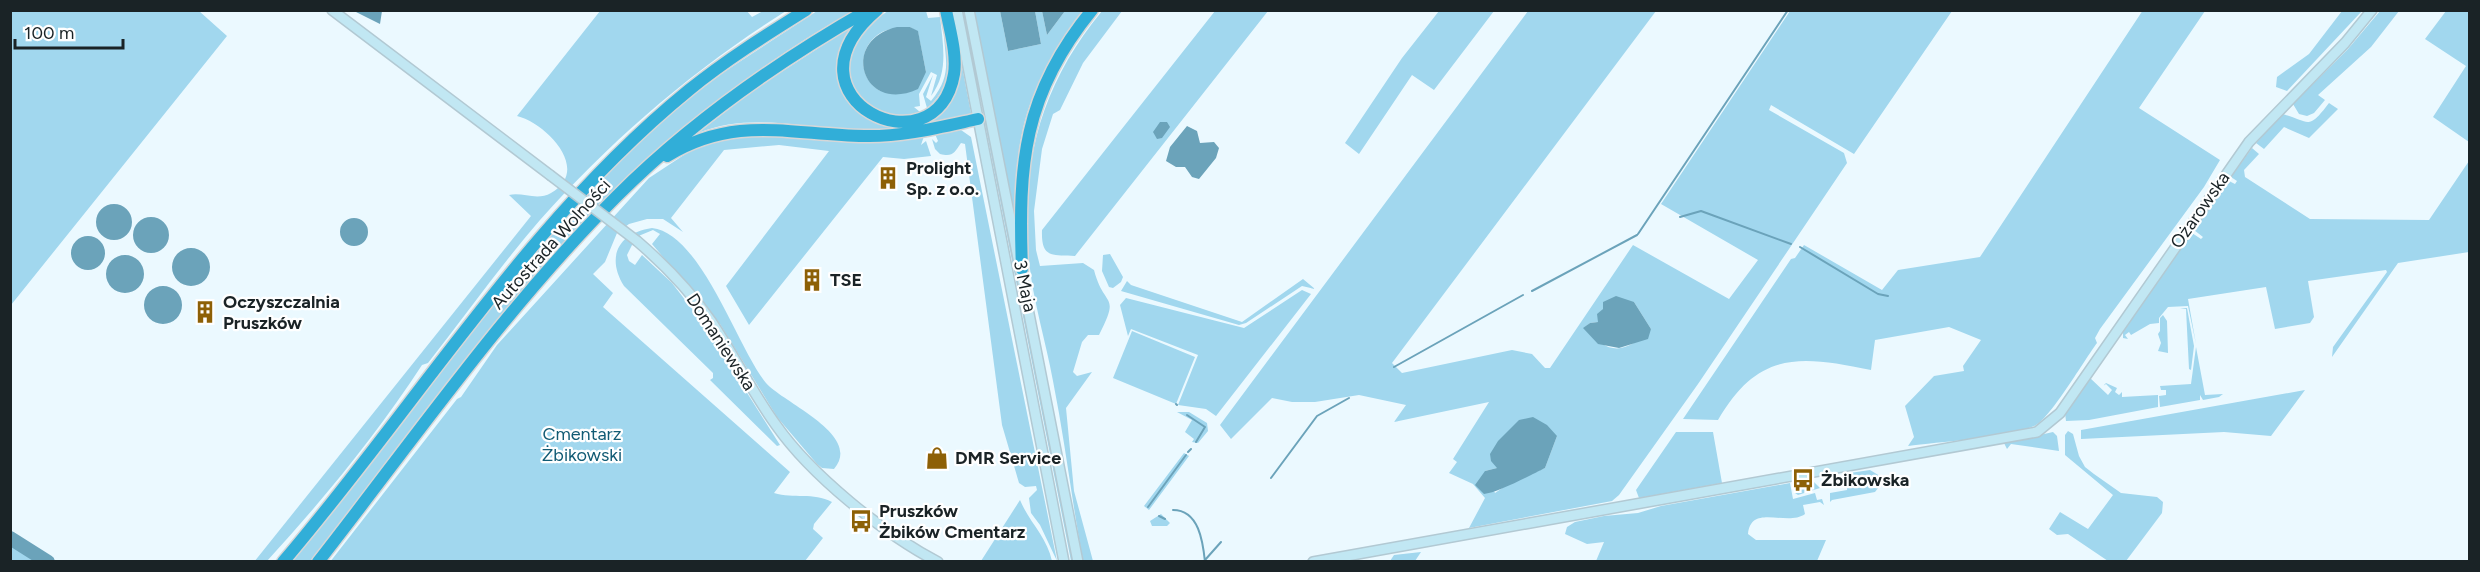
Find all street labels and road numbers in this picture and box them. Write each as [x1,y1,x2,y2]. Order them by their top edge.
street label: Ożarowska [2166,167,2234,253]
street label: Autostrada Wolności [487,174,615,314]
street label: 3 Maja [1009,258,1041,314]
street label: Domaniewska [681,289,761,395]

